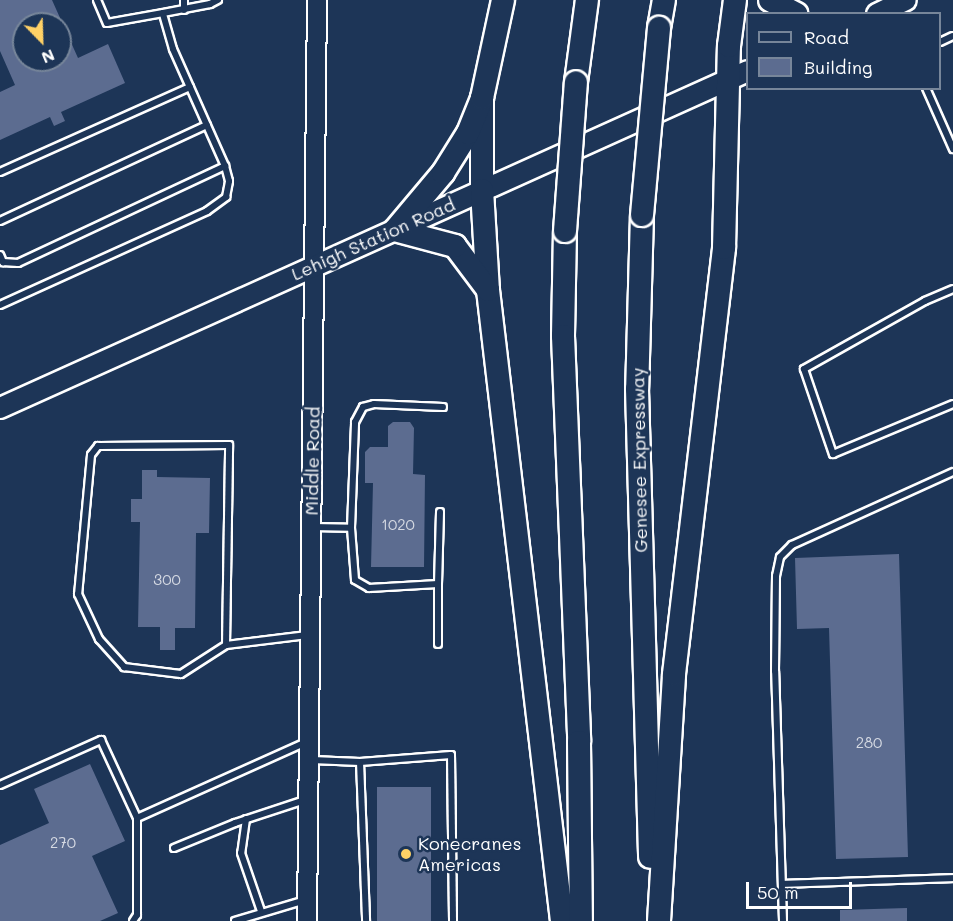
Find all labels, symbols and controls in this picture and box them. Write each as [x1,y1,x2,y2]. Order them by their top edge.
north arrow [12,12,72,72]
legend [746,12,941,90]
text: Road [804,25,849,49]
text: N [39,45,58,69]
text: Building [804,55,872,79]
street label: Lehigh Station Road [288,193,458,285]
street label: Genesee Expressway [627,367,651,553]
street label: Middle Road [300,406,324,516]
house number: 1020 [381,516,415,534]
house number: 300 [153,571,181,589]
house number: 280 [856,734,882,752]
place label: Konecranes Americas [418,833,521,876]
house number: 270 [50,834,76,852]
marker: Konecranes Americas [399,847,413,861]
scale bar [749,870,856,908]
text: 50 m [757,880,799,904]

